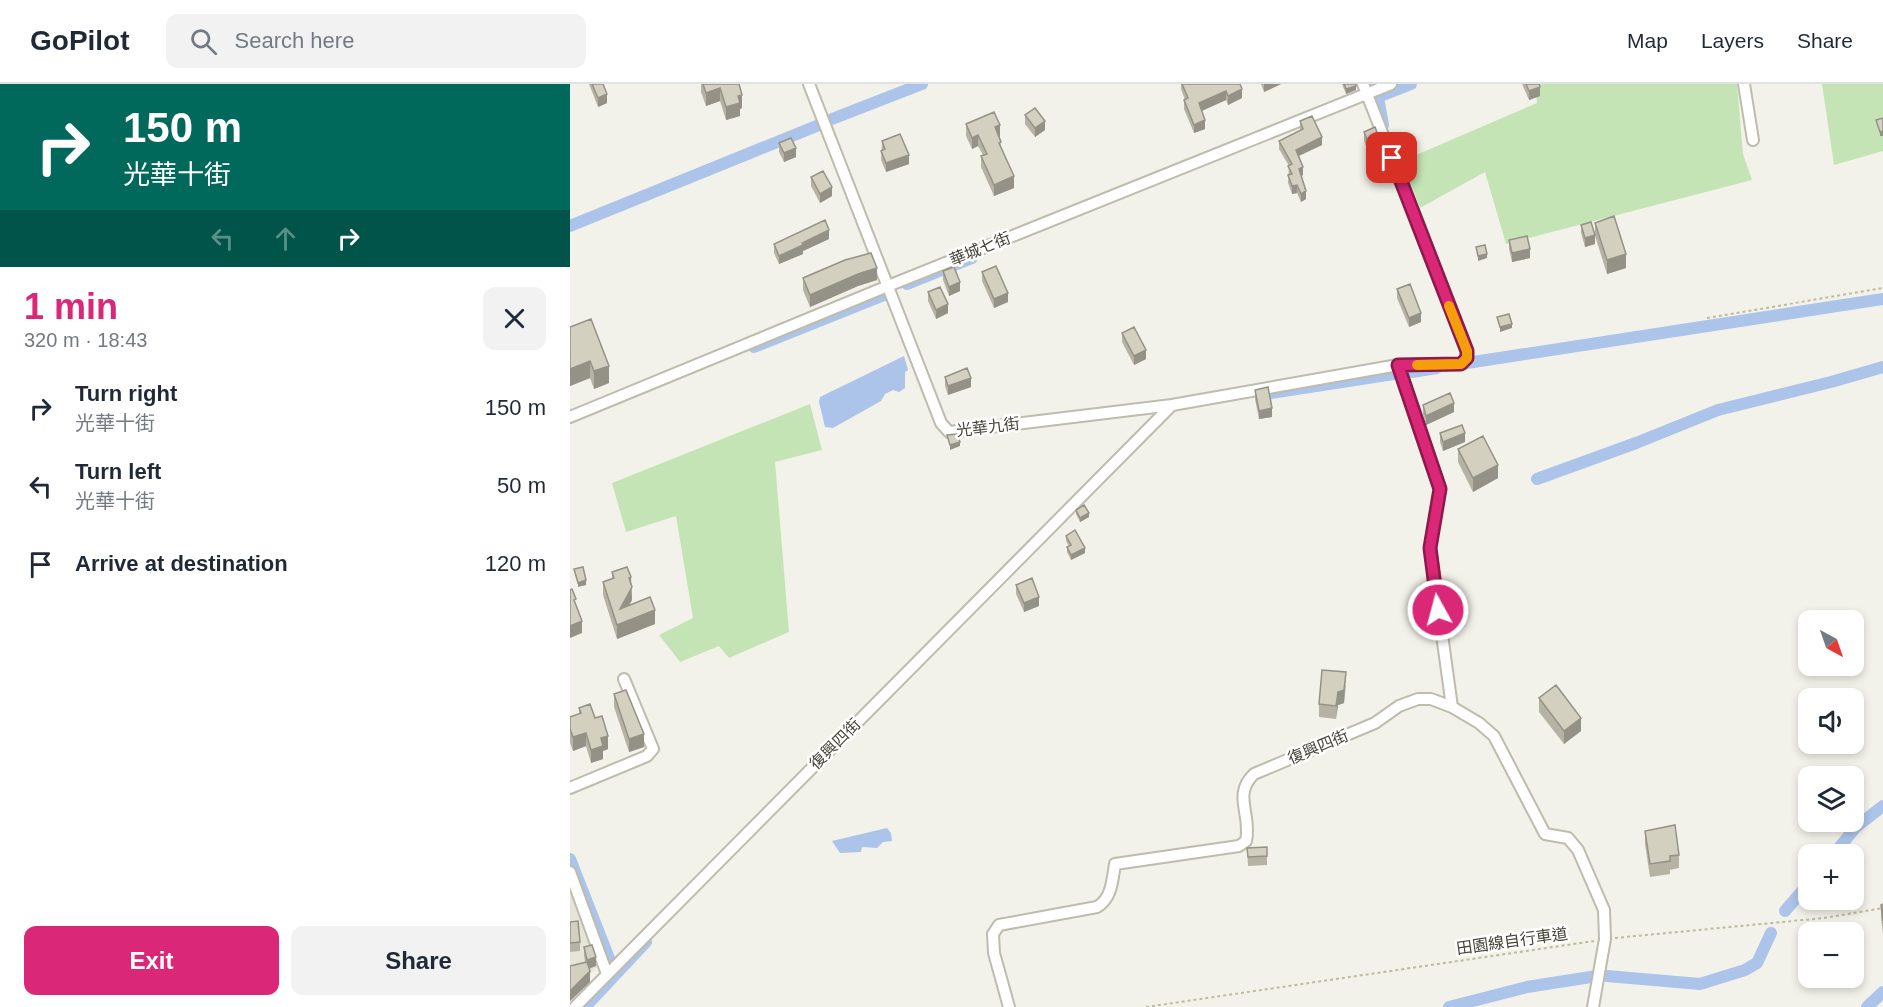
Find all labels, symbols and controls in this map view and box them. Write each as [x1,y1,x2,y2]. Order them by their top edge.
search box [166,14,586,68]
text: GoPilot [30,25,130,56]
icon: search [187,25,220,58]
text: Search here [235,28,354,53]
text: Map [1627,29,1668,52]
text: Layers [1701,29,1764,52]
text: Share [1797,29,1853,52]
text: 150 m [123,104,242,151]
icon: right [24,108,102,186]
pin [1366,132,1417,183]
icon: arrive [1375,141,1408,174]
text: 光華十街 [123,160,231,190]
icon: left [206,222,239,255]
icon: ahead [269,222,302,255]
icon: right [332,222,365,255]
street label: 華城七街 [947,229,1013,269]
text: 1 min [24,286,118,327]
button: close [483,287,546,350]
text: 320 m · 18:43 [24,329,147,351]
text: Turn right [75,381,177,406]
icon: right [24,392,57,425]
text: 150 m [485,395,546,420]
text: 光華十街 [75,412,155,434]
street label: 光華九街 [955,415,1021,439]
text: Turn left [75,459,161,484]
icon: left [24,470,57,503]
text: 50 m [497,473,546,498]
text: 光華十街 [75,490,155,512]
icon: arrive [24,548,57,581]
text: Arrive at destination [75,551,288,576]
text: 120 m [485,551,546,576]
position arrow [1406,578,1470,642]
north arrow [1798,610,1864,676]
map controls [1798,610,1864,988]
button: sound [1798,688,1864,754]
street label: 復興四街 [806,715,864,773]
street label: 復興四街 [1285,727,1351,767]
button: layers [1798,766,1864,832]
button: + [1798,844,1864,910]
button: − [1798,922,1864,988]
street label: 田園線自行車道 [1455,925,1569,957]
button: Exit [24,926,279,995]
button: Share [291,926,546,995]

